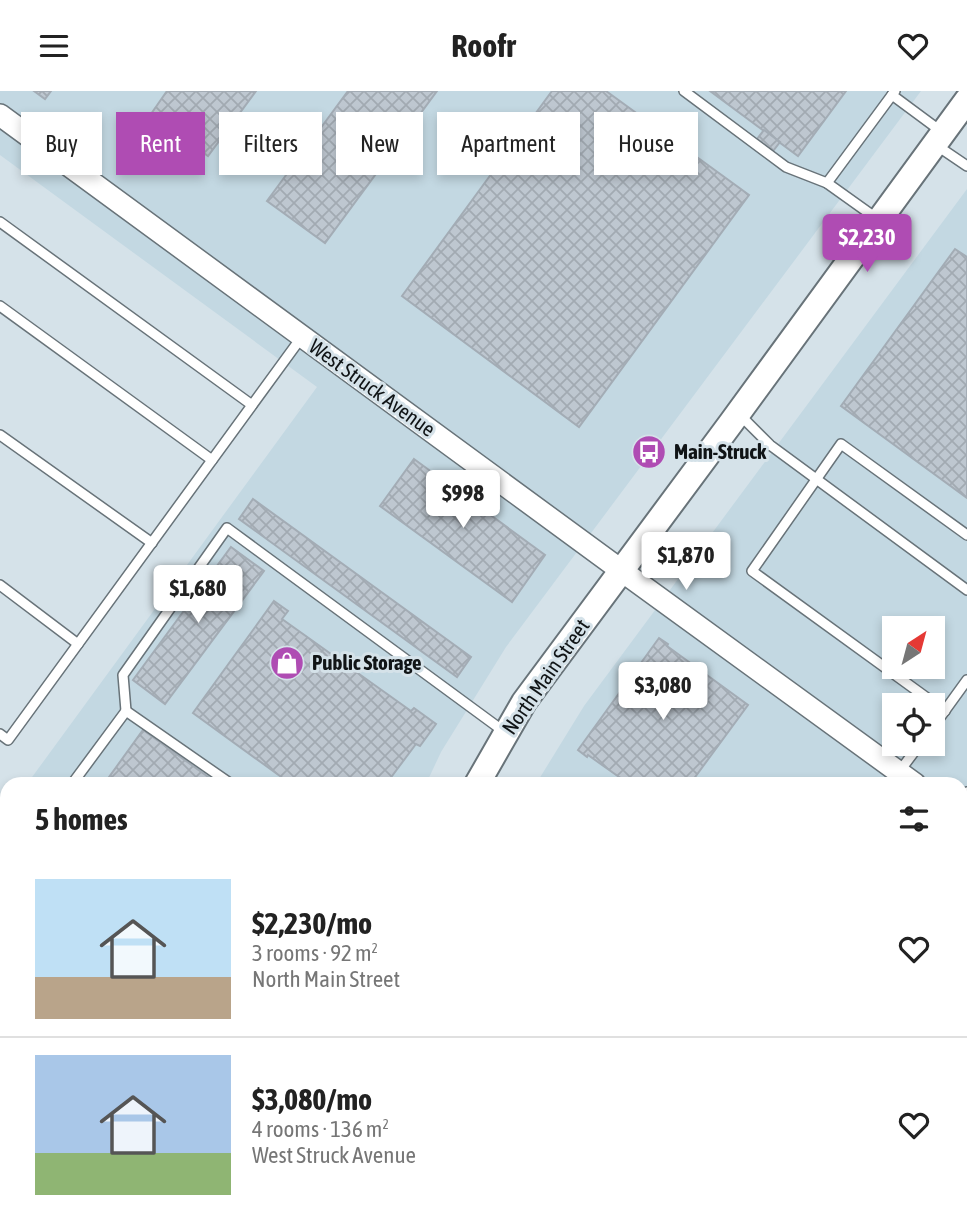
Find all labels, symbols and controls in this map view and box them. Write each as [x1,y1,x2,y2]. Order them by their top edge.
icon: menu [35,27,73,65]
text: Roofr [451,27,516,64]
icon: heart [894,27,932,65]
chip: Buy [21,112,102,175]
chip: Rent [116,112,205,175]
chip: Filters [219,112,322,175]
chip: New [336,112,423,175]
chip: Apartment [437,112,580,175]
chip: House [594,112,698,175]
pin: $2,230 [810,215,924,274]
text: $2,230 [839,224,896,250]
street label: West Struck Avenue [305,333,440,441]
bus stop icon: Main-Struck [630,433,668,471]
place label: Main-Struck [674,439,767,463]
pin: $998 [422,471,504,530]
text: $998 [442,480,484,506]
pin: $1,870 [629,533,743,592]
text: $1,870 [658,542,715,568]
pin: $1,680 [141,566,255,625]
text: $1,680 [170,575,227,601]
street label: North Main Street [497,614,594,739]
north arrow [882,616,945,679]
map controls [882,616,945,756]
shop icon: Public Storage [268,644,306,682]
place label: Public Storage [312,650,422,674]
pin: $3,080 [606,663,720,722]
text: $3,080 [635,672,692,698]
button: locate [882,693,945,756]
icon: filters [895,800,933,838]
text: 5 homes [35,802,128,836]
text: $2,230/mo [252,906,372,940]
icon: home [91,907,175,991]
icon: heart [895,930,933,968]
text: 3 rooms · 92 m² [252,940,378,966]
text: North Main Street [252,966,400,992]
text: $3,080/mo [252,1082,372,1116]
icon: home [91,1083,175,1167]
icon: heart [895,1106,933,1144]
text: 4 rooms · 136 m² [252,1116,389,1142]
text: West Struck Avenue [252,1142,416,1168]

